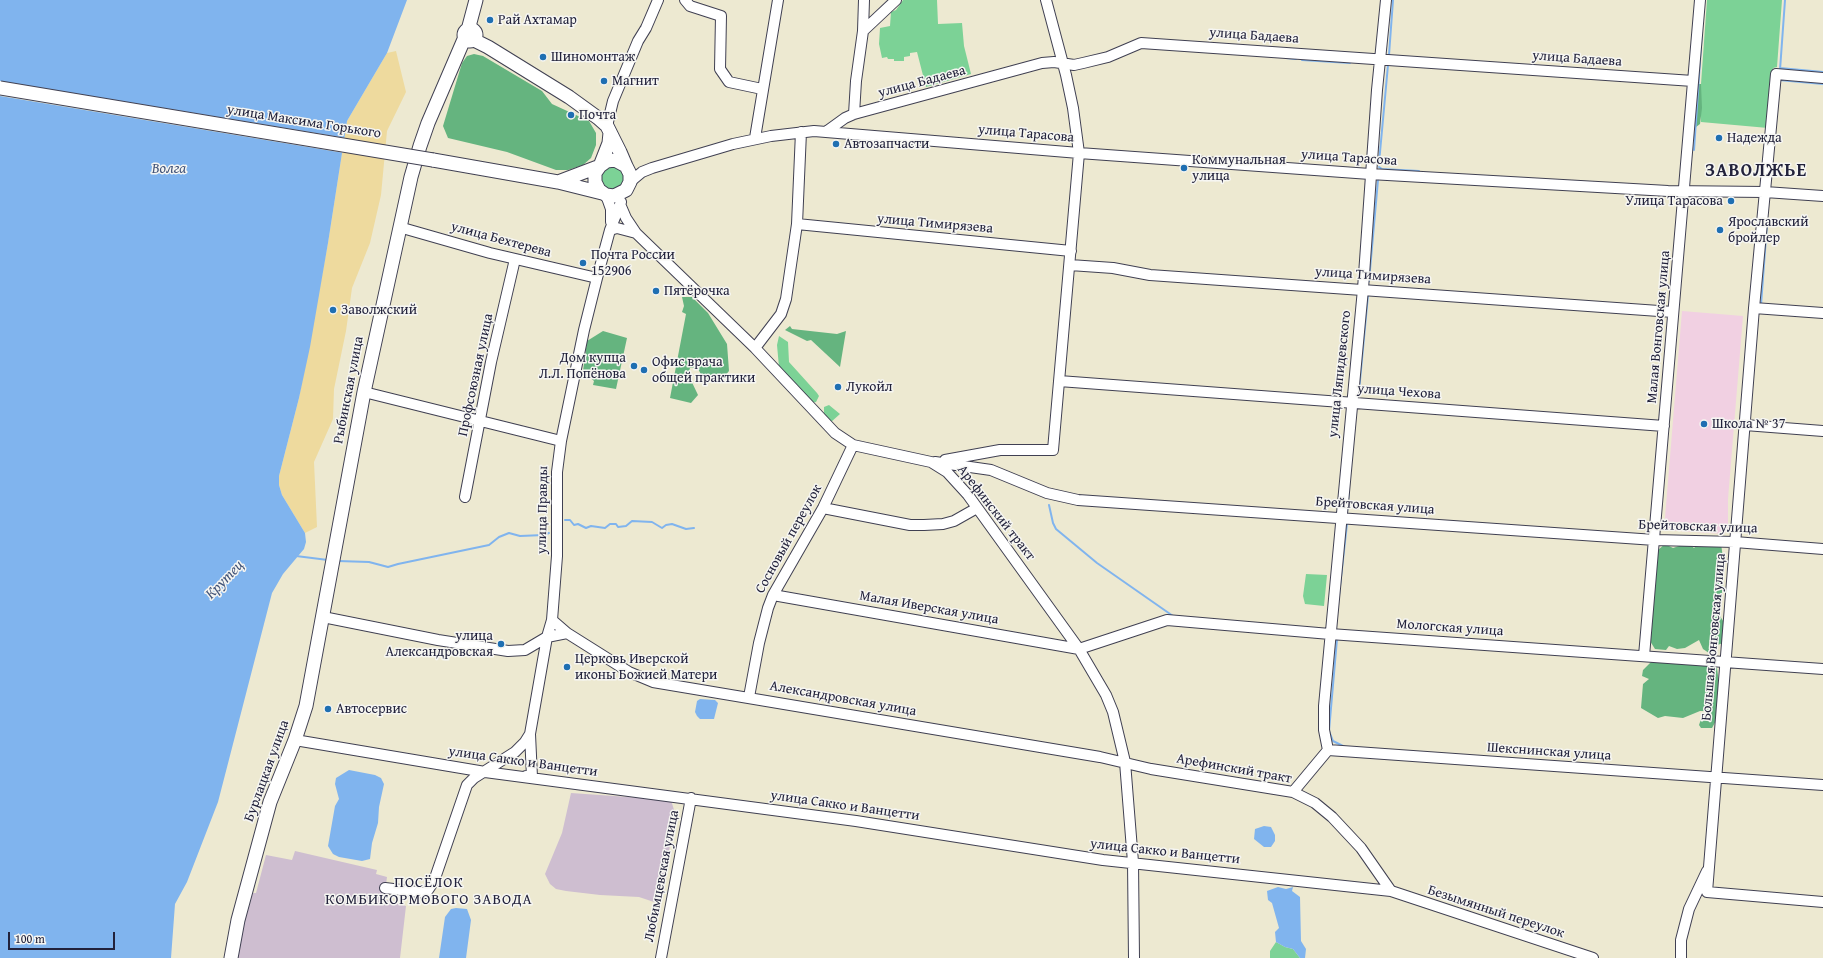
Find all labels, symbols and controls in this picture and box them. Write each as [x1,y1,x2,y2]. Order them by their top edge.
place label: Рай Ахтамар [498,12,577,28]
marker: Рай Ахтамар [485,15,495,25]
street label: улица Бадаева [1209,24,1299,48]
street label: улица Бадаева [1532,47,1622,71]
place label: Шиномонтаж [551,49,635,65]
marker: Шиномонтаж [538,52,548,62]
street label: улица Бадаева [876,62,968,102]
place label: Магнит [612,73,659,89]
marker: Магнит [599,76,609,86]
street label: улица Максима Горького [226,102,382,142]
place label: Почта [579,107,616,123]
marker: Почта [566,110,576,120]
street label: улица Тарасова [977,121,1075,147]
place label: Надежда [1727,130,1782,146]
marker: Надежда [1714,133,1724,143]
place label: Автозапчасти [844,136,929,152]
marker: Автозапчасти [831,139,841,149]
street label: улица Тарасова [1300,146,1398,170]
place label: Коммунальная улица [1192,152,1286,184]
water label: Волга [152,160,186,178]
district label: ЗАВОЛЖЬЕ [1705,160,1807,182]
marker: Коммунальная улица [1179,163,1189,173]
place label: Улица Тарасова [1625,193,1723,209]
marker: Улица Тарасова [1726,196,1736,206]
street label: улица Тимирязева [876,211,994,237]
place label: Ярославский бройлер [1728,214,1809,246]
street label: улица Бехтерева [449,218,553,262]
marker: Ярославский бройлер [1715,225,1725,235]
place label: Почта России 152906 [591,247,675,280]
street label: Малая Вонговская улица [1644,250,1674,404]
marker: Почта России 152906 [578,258,588,268]
street label: улица Тимирязева [1314,264,1432,288]
place label: Пятёрочка [664,283,730,299]
marker: Пятёрочка [651,286,661,296]
place label: Заволжский [341,302,417,318]
marker: Заволжский [328,305,338,315]
street label: улица Ляпидевского [1325,310,1355,438]
street label: Профсоюзная улица [455,312,497,438]
street label: Рыбинская улица [330,335,368,445]
place label: Дом купца Л.Л. Попёнова [539,350,626,382]
place label: Офис врача общей практики [652,354,755,386]
marker: Дом купца Л.Л. Попёнова [629,361,639,371]
marker: Офис врача общей практики [639,365,649,375]
place label: Лукойл [846,379,893,395]
street label: улица Чехова [1357,381,1441,403]
marker: Лукойл [833,382,843,392]
place label: Школа № 37 [1712,416,1785,432]
marker: Школа № 37 [1699,419,1709,429]
street label: Арефинский тракт [953,462,1039,564]
street label: улица Правды [534,466,552,554]
street label: Сосновый переулок [752,482,826,596]
street label: Брейтовская улица [1315,493,1435,519]
street label: Брейтовская улица [1638,517,1758,537]
street label: Большая Вонговская улица [1698,553,1730,721]
water label: Крутец [202,557,248,603]
street label: Малая Иверская улица [858,588,1000,628]
street label: Мологская улица [1396,616,1504,640]
place label: улица Александровская [385,628,493,660]
marker: улица Александровская [496,639,506,649]
place label: Церковь Иверской иконы Божией Матери [575,651,717,684]
marker: Церковь Иверской иконы Божией Матери [562,662,572,672]
street label: Александровская улица [768,678,918,720]
place label: Автосервис [336,701,407,717]
marker: Автосервис [323,704,333,714]
street label: Бурлацкая улица [241,718,293,824]
street label: Шекснинская улица [1486,739,1612,765]
street label: улица Сакко и Ванцетти [447,743,599,781]
street label: Арефинский тракт [1175,751,1293,787]
street label: улица Сакко и Ванцетти [769,787,921,825]
street label: Любимцевская улица [641,809,683,943]
street label: улица Сакко и Ванцетти [1089,836,1241,868]
district label: ПОСЁЛОК КОМБИКОРМОВОГО ЗАВОДА [325,874,533,909]
street label: Безымянный переулок [1425,882,1567,942]
scale bar [10,924,117,950]
text: 100 m [15,930,45,947]

